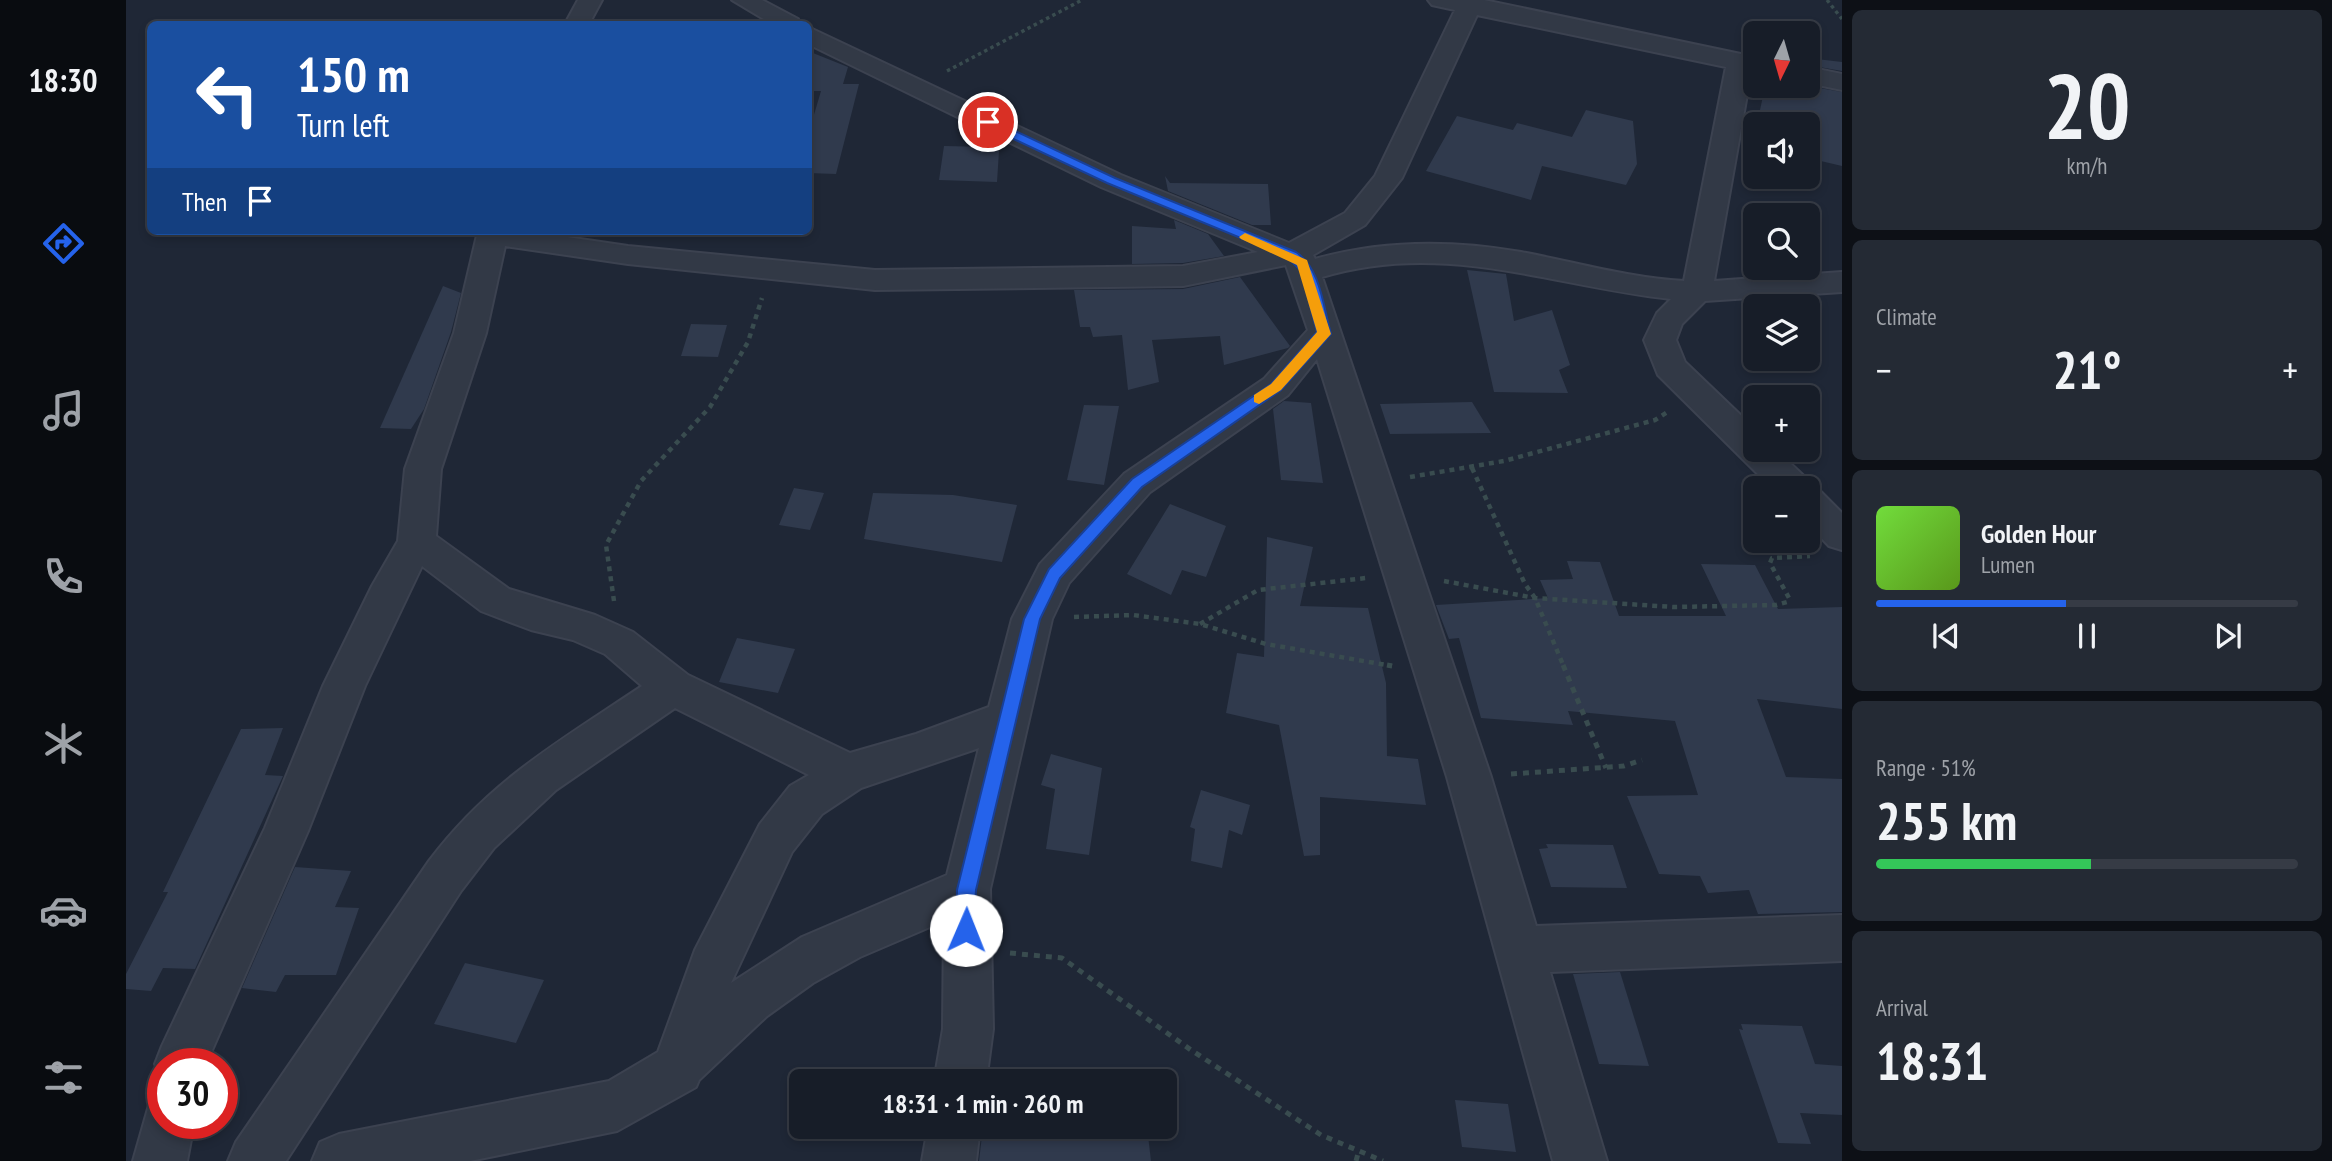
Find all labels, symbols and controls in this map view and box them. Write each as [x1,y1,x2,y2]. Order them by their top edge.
north arrow [1743,21,1820,98]
map controls [1743,21,1820,553]
text: 150 m [297,42,410,106]
text: 20 [2044,46,2131,164]
icon: left [182,49,273,140]
text: 18:30 [28,59,98,101]
pin [958,92,1018,152]
icon: arrive [969,103,1007,141]
text: Turn left [297,104,389,146]
button: sound [1743,112,1820,189]
text: km/h [2067,151,2107,180]
icon: arrive [241,182,279,220]
text: Then [182,185,227,218]
button: search [1743,203,1820,280]
icon: directions [39,219,88,268]
button: layers [1743,294,1820,371]
text: Climate [1876,302,1937,331]
text: 21° [2053,336,2121,403]
text: − [1876,345,1892,394]
text: + [2282,345,2298,394]
button: + [1743,385,1820,462]
icon: music [39,386,88,435]
button: − [1743,476,1820,553]
text: Golden Hour [1981,517,2096,550]
text: Lumen [1981,550,2035,579]
icon: phone [39,552,88,601]
icon: previous [1927,617,1965,655]
icon: pause [2068,617,2106,655]
icon: next [2209,617,2247,655]
icon: climate [39,719,88,768]
text: Range · 51% [1876,753,1976,782]
text: 255 km [1876,787,2017,854]
icon: car [39,886,88,935]
position arrow [929,893,1003,967]
text: Arrival [1876,993,1928,1022]
text: 18:31 [1876,1027,1988,1094]
speed limit sign: 30 [147,1048,238,1139]
icon: filters [39,1053,88,1102]
text: 18:31 · 1 min · 260 m [883,1087,1083,1120]

